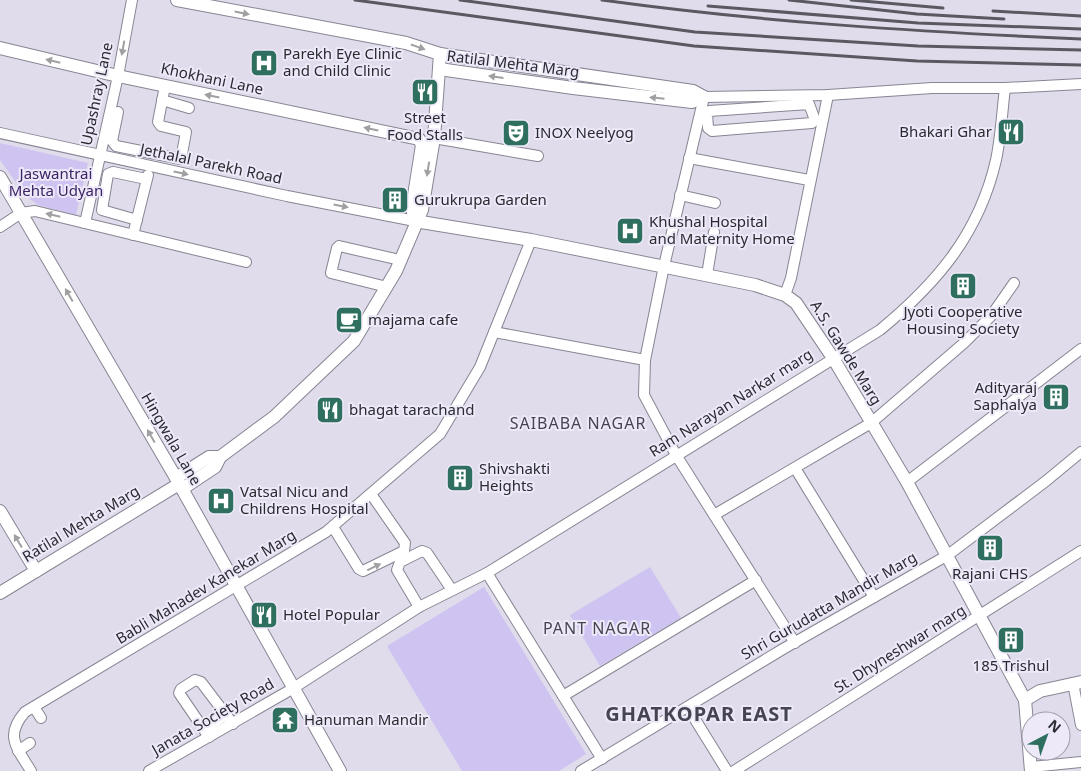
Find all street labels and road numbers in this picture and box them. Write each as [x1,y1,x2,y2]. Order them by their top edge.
street label: Upashray Lane [75,40,117,147]
street label: Ratilal Mehta Marg [446,45,581,81]
street label: Khokhani Lane [159,57,265,99]
street label: Jethalal Parekh Road [136,138,284,188]
street label: A.S. Gawde Marg [807,296,887,409]
street label: Ram Narayan Narkar marg [645,344,816,461]
street label: Hingwala Lane [137,389,206,488]
street label: Ratilal Mehta Marg [18,480,143,566]
street label: Babli Mahadev Kanekar Marg [112,524,299,648]
street label: Shri Gurudatta Mandir Marg [737,547,920,664]
street label: St. Dhyneshwar marg [830,599,969,697]
street label: Janata Society Road [146,673,277,760]

